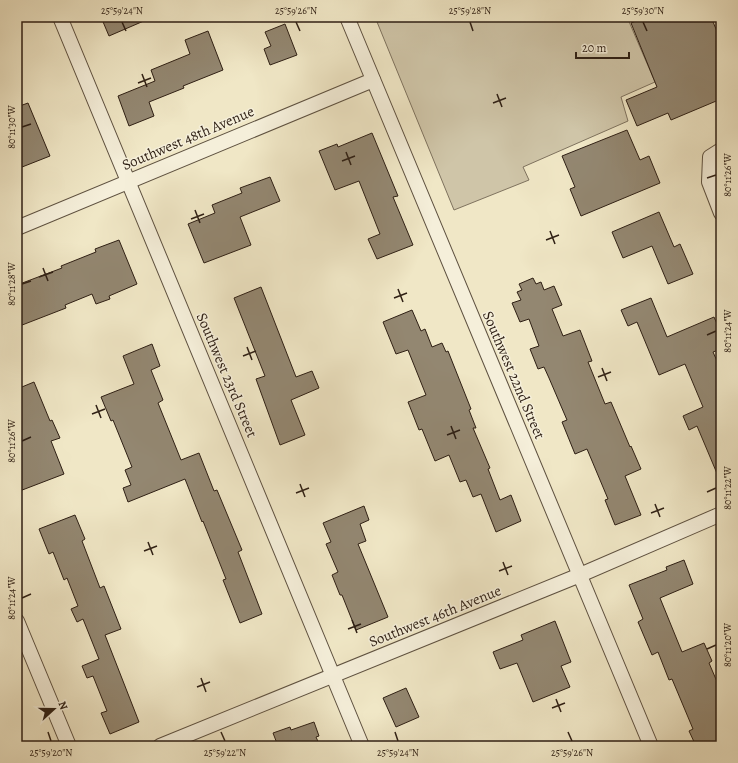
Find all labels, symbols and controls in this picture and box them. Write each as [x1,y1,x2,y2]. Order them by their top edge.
text: 25°59'24"N [101,4,143,17]
text: 25°59'26"N [275,4,317,17]
text: 25°59'28"N [449,4,491,17]
text: 25°59'30"N [622,4,664,17]
scale bar [576,34,629,60]
text: 20 m [582,40,606,56]
street label: Southwest 48th Avenue [119,101,257,175]
text: 80°11'30"W [5,105,18,149]
text: 80°11'26"W [721,153,734,197]
text: 80°11'28"W [5,261,18,306]
street label: Southwest 22nd Street [478,308,550,442]
text: 80°11'24"W [721,309,734,353]
street label: Southwest 23rd Street [192,310,262,441]
text: 80°11'26"W [5,419,18,463]
text: 80°11'22"W [721,466,734,510]
text: 80°11'24"W [5,576,18,620]
street label: Southwest 46th Avenue [366,580,504,652]
text: 80°11'20"W [721,622,734,667]
north arrow [34,689,74,729]
text: N [54,699,71,712]
text: 25°59'20"N [30,746,72,759]
text: 25°59'22"N [204,746,246,759]
text: 25°59'24"N [377,746,419,759]
text: 25°59'26"N [551,746,593,759]

